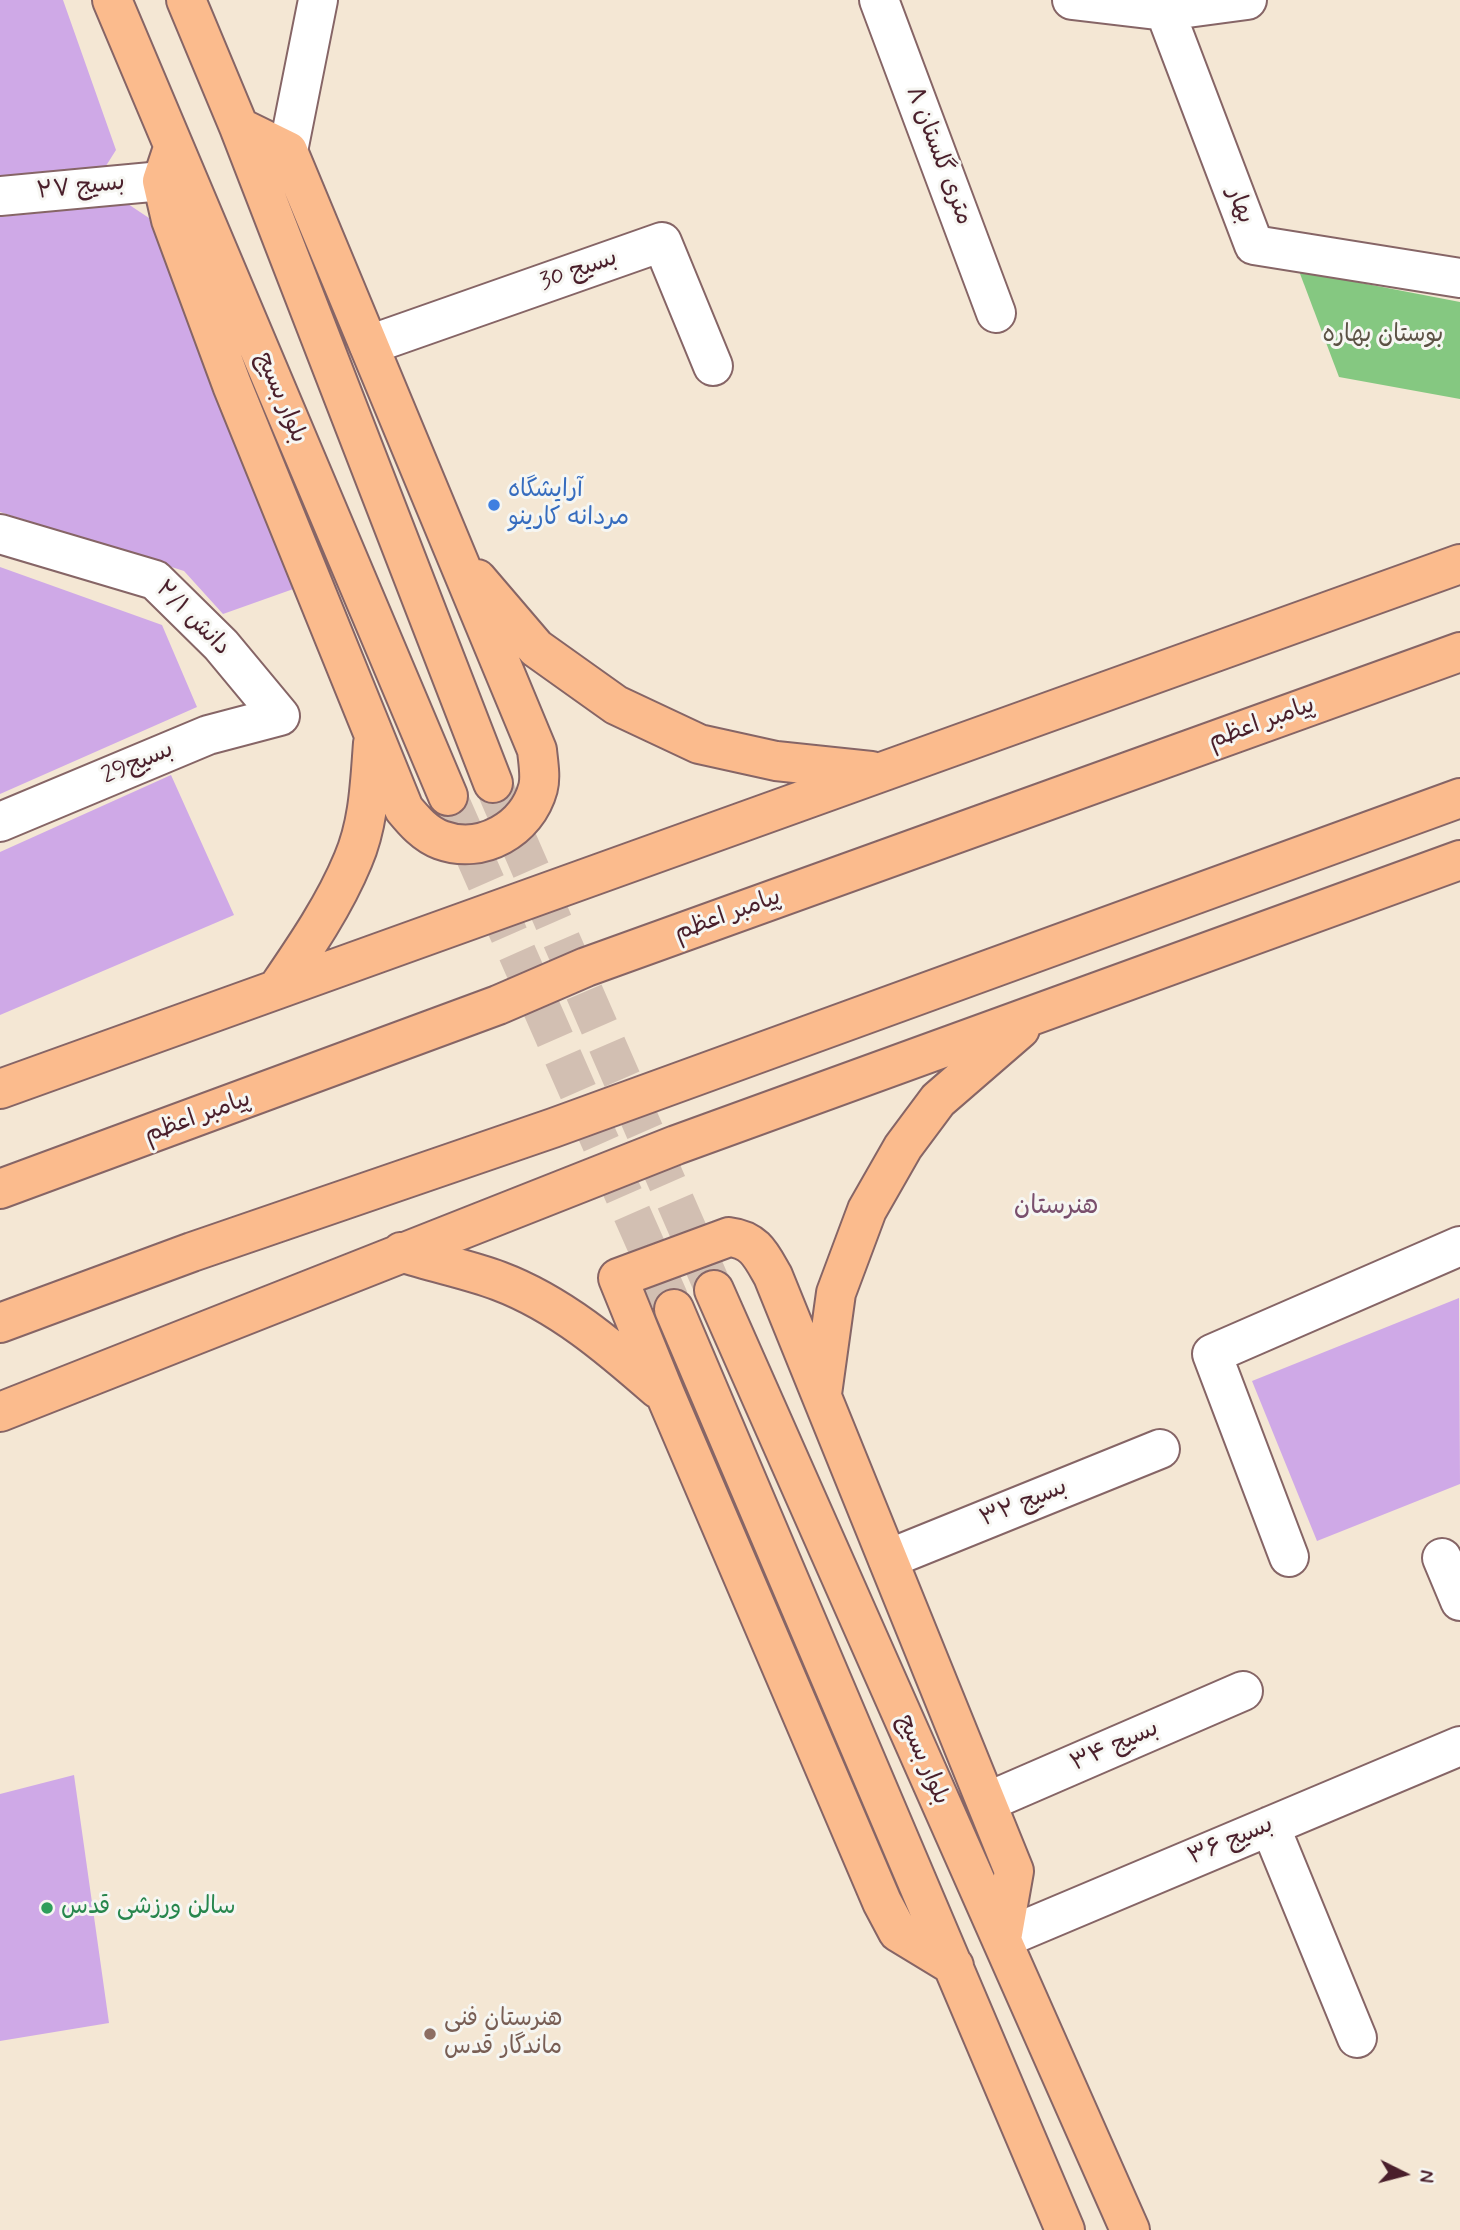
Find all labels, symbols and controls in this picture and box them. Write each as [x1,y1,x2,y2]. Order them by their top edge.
street label: ۸ متری گلستان [898,83,978,229]
street label: بسیج ۲۷ [35,169,127,207]
street label: بهار [1219,184,1259,228]
street label: بسیج 30 [537,244,621,298]
park label: بوستان بهاره [1323,322,1443,350]
street label: بلوار بسیج [248,348,312,448]
place label: آرایشگاه مردانه کارینو [508,477,629,533]
marker: آرایشگاه مردانه کارینو [486,497,502,513]
street label: دانش ۲/۱ [149,576,235,662]
street label: پیامبر اعظم [1205,692,1319,756]
street label: بسیج29 [98,736,178,792]
street label: پیامبر اعظم [671,884,785,948]
street label: پیامبر اعظم [141,1086,255,1150]
district label: هنرستان [1014,1192,1098,1224]
street label: بسیج ۳۲ [976,1474,1072,1534]
street label: بلوار بسیج [889,1710,955,1810]
street label: بسیج ۳۴ [1067,1715,1163,1779]
street label: بسیج ۳۶ [1184,1811,1278,1873]
place label: سالن ورزشی قدس [61,1894,236,1922]
marker: سالن ورزشی قدس [39,1900,55,1916]
place label: هنرستان فنی ماندگار قدس [444,2006,563,2062]
marker: هنرستان فنی ماندگار قدس [422,2026,438,2042]
north arrow [1369,2139,1439,2209]
text: N [1412,2169,1438,2184]

